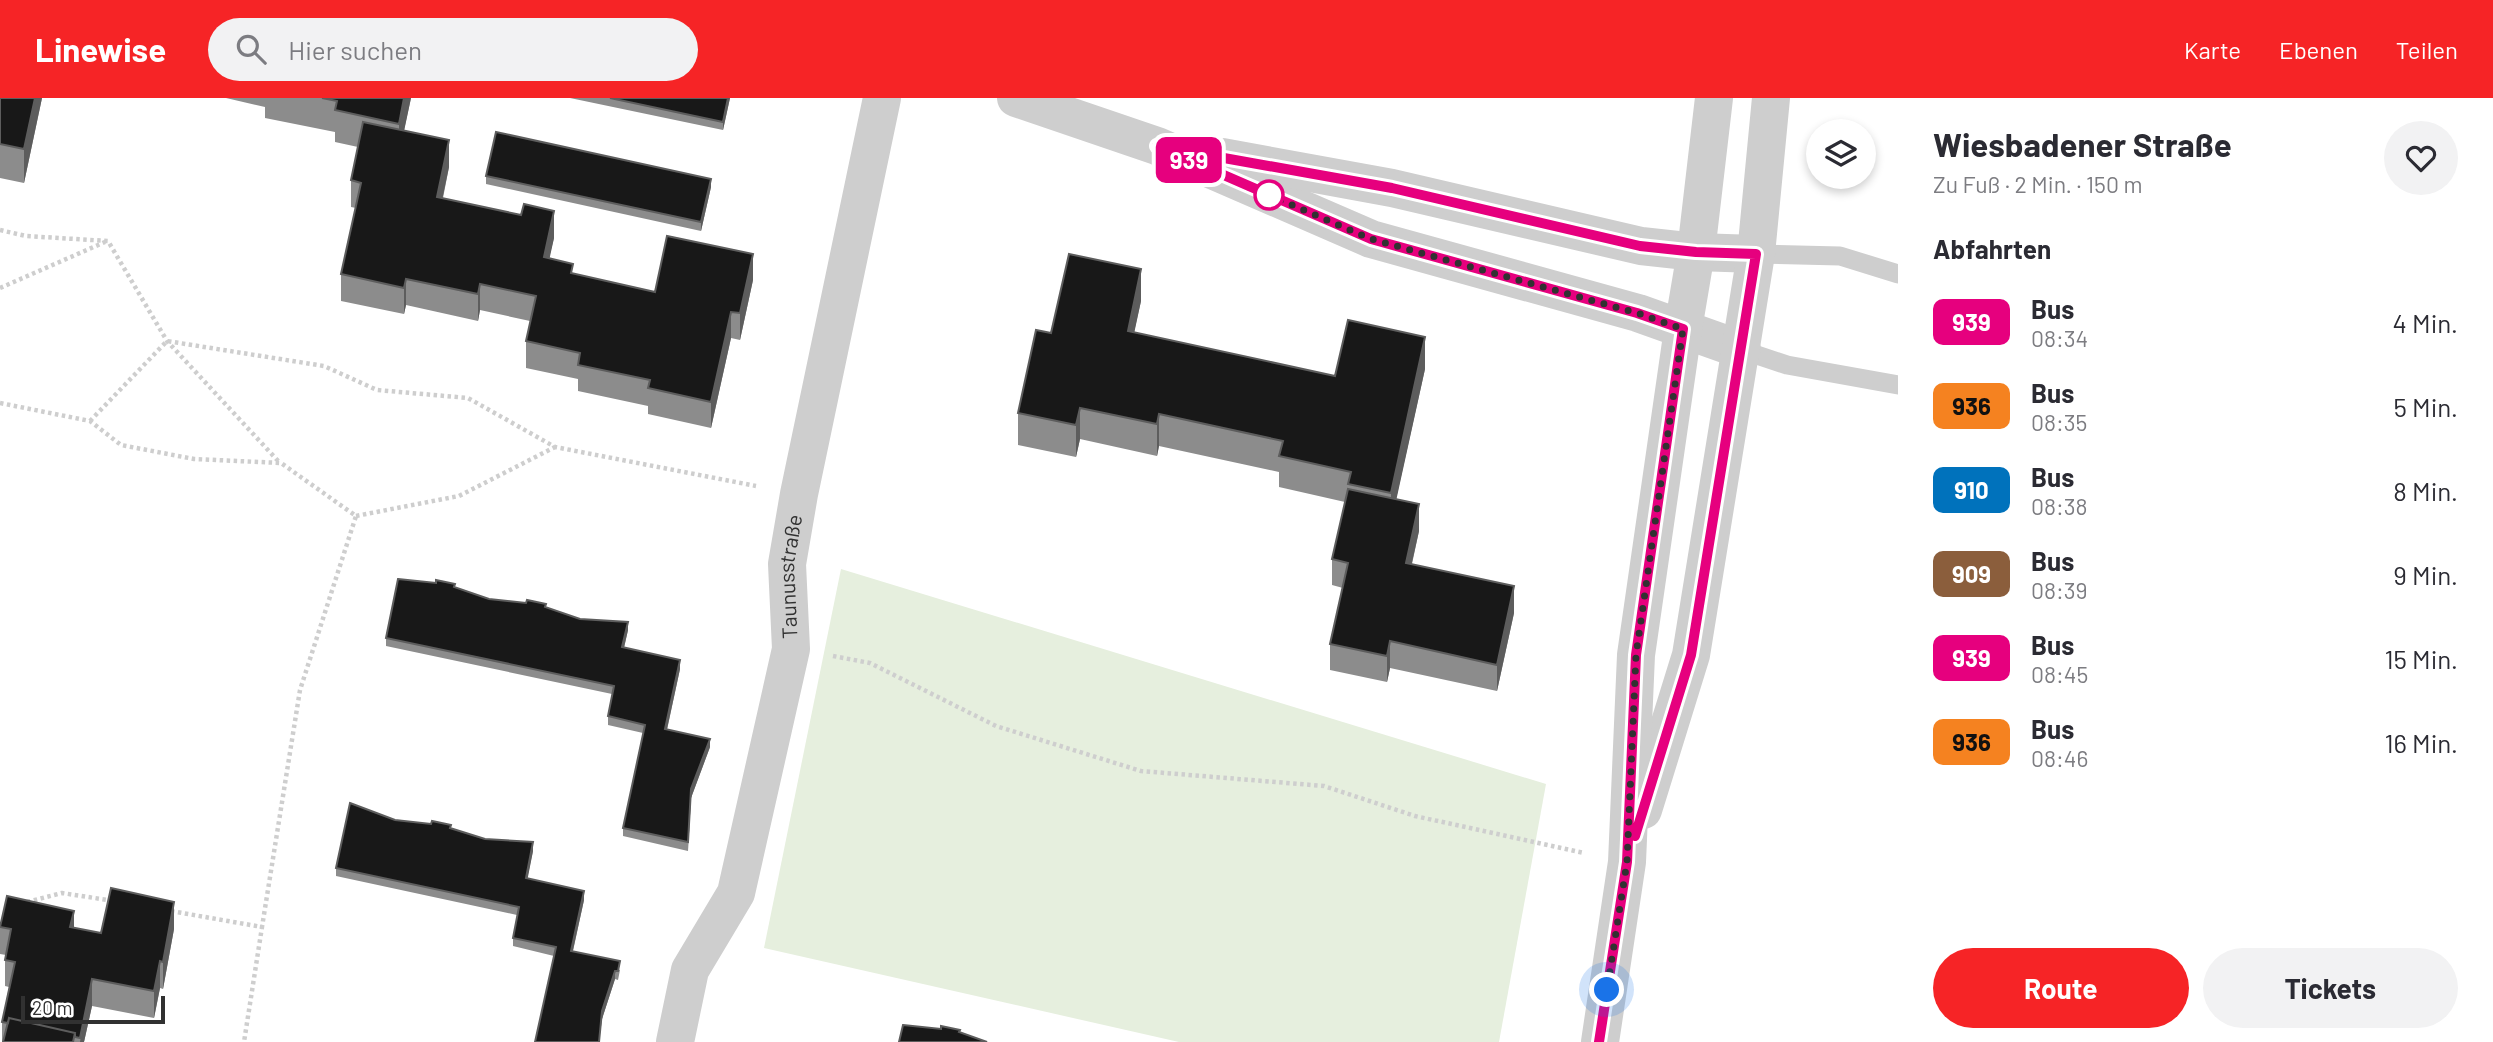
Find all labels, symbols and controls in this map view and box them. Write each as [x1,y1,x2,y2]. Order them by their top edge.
search box [208,18,698,81]
text: Linewise [35,29,166,69]
icon: search [232,30,270,68]
text: Hier suchen [288,34,422,65]
text: Karte [2184,35,2241,64]
text: Ebenen [2279,35,2358,64]
text: Teilen [2396,35,2458,64]
map controls [1806,119,1876,189]
button: layers [1806,119,1876,189]
button: heart [2384,121,2458,195]
text: Wiesbadener Straße [1933,124,2232,164]
line badge: 939 [1149,137,1229,183]
text: 939 [1170,145,1208,174]
text: Zu Fuß · 2 Min. · 150 m [1933,170,2143,198]
unlabelled marker [1254,180,1284,210]
text: Abfahrten [1933,233,2051,264]
text: Bus [2031,293,2074,324]
text: 939 [1952,307,1991,336]
text: 4 Min. [2393,307,2458,338]
text: 08:34 [2031,324,2088,352]
text: Bus [2031,377,2074,408]
text: 936 [1952,391,1991,420]
text: 5 Min. [2394,391,2458,422]
text: 08:35 [2031,408,2087,436]
text: Bus [2031,461,2074,492]
text: 910 [1954,475,1989,504]
text: 8 Min. [2393,475,2458,506]
text: 08:38 [2031,492,2088,520]
street label: Taunusstraße [773,512,806,640]
text: Bus [2031,545,2074,576]
text: 909 [1952,559,1991,588]
text: 9 Min. [2393,559,2458,590]
text: 08:39 [2031,576,2088,604]
text: Bus [2031,629,2074,660]
text: 939 [1952,643,1991,672]
text: 15 Min. [2384,643,2458,674]
text: 08:45 [2031,660,2088,688]
text: Bus [2031,713,2074,744]
text: 936 [1952,727,1991,756]
text: 16 Min. [2384,727,2458,758]
text: 08:46 [2031,744,2088,772]
button: Route [1933,948,2189,1028]
button: Tickets [2203,948,2458,1028]
your location [1589,972,1624,1007]
scale bar [21,993,164,1025]
text: 20 m [32,996,72,1019]

